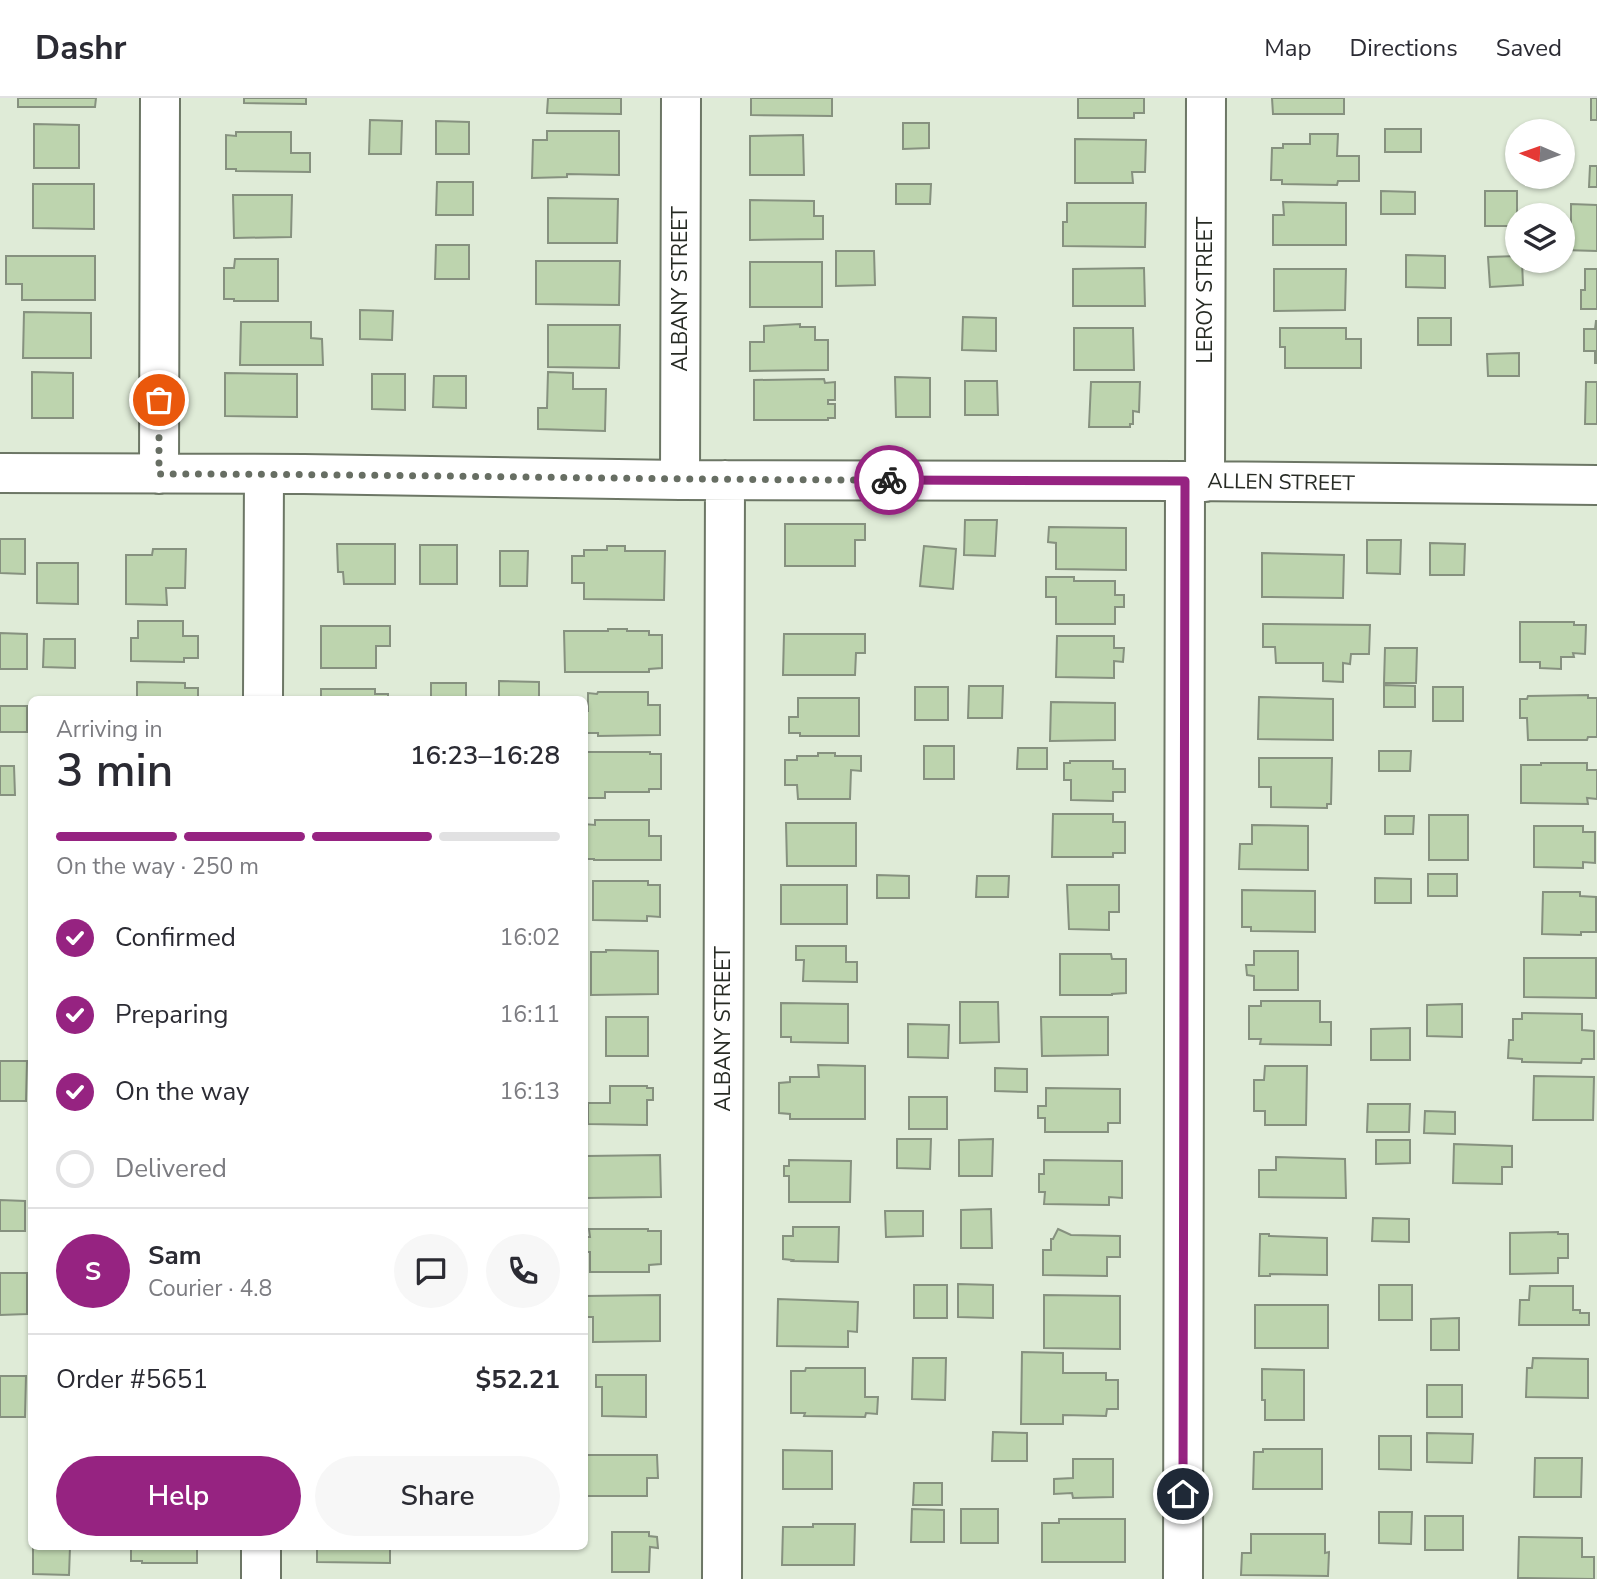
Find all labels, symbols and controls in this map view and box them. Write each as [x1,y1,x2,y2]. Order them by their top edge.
text: Dashr [35,26,127,71]
text: Map [1264,32,1311,64]
text: Directions [1349,32,1458,64]
text: Saved [1496,32,1562,64]
north arrow [1505,119,1575,189]
map controls [1505,119,1575,273]
button: layers [1505,203,1575,273]
street label: ALBANY STREET [666,206,694,372]
street label: LEROY STREET [1191,216,1219,363]
pin [129,370,189,430]
icon: bag [140,381,178,419]
courier [854,445,924,515]
icon: bike [870,461,908,499]
street label: ALLEN STREET [1207,467,1355,497]
text: Arriving in [56,714,163,745]
text: 16:23–16:28 [410,738,560,773]
text: 3 min [56,739,173,802]
text: On the way · 250 m [56,851,259,882]
icon: check [56,919,94,957]
text: Confirmed [115,920,236,955]
text: 16:02 [500,922,560,953]
street label: ALBANY STREET [709,946,737,1112]
icon: check [56,996,94,1034]
text: Preparing [115,997,228,1032]
text: 16:11 [500,999,560,1030]
icon: check [56,1073,94,1111]
text: On the way [115,1074,249,1109]
text: 16:13 [500,1076,560,1107]
text: Delivered [115,1151,227,1186]
button: chat [394,1234,468,1308]
button: phone [486,1234,560,1308]
text: Sam [148,1238,201,1273]
text: S [85,1254,101,1289]
text: Courier · 4.8 [148,1273,272,1304]
text: Order #5651 [56,1362,208,1397]
text: $52.21 [476,1362,560,1397]
button: Help [56,1456,301,1536]
button: Share [315,1456,560,1536]
pin [1153,1464,1213,1524]
icon: home [1164,1475,1202,1513]

